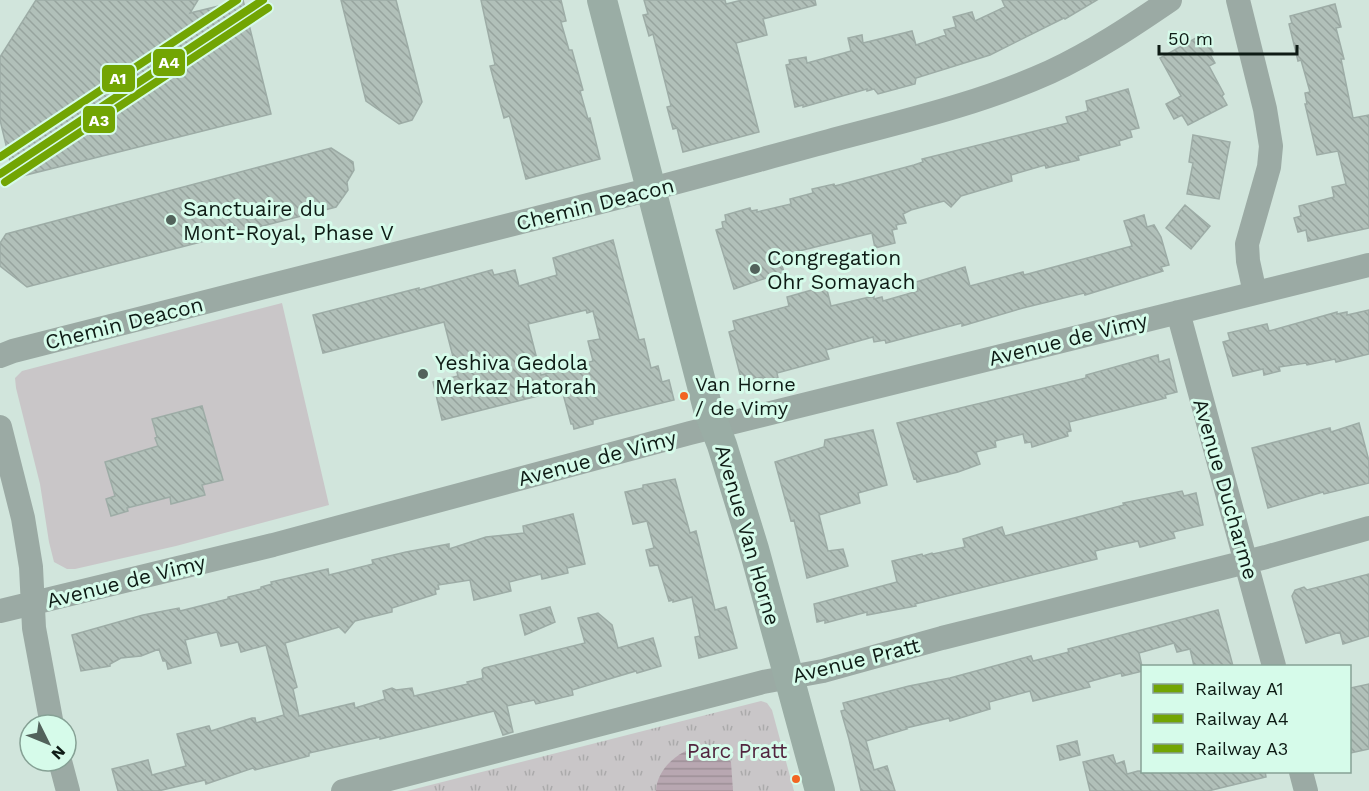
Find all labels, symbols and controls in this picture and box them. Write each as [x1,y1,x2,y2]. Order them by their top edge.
scale bar [1159,18,1297,56]
text: 50 m [1168,28,1213,49]
line badge: A4 [152,48,186,77]
text: A4 [158,53,180,72]
line badge: A1 [101,64,136,93]
text: A1 [110,69,126,88]
line badge: A3 [82,105,116,134]
text: A3 [89,111,109,130]
street label: Chemin Deacon [513,172,677,236]
place label: Sanctuaire du Mont-Royal, Phase V [183,196,394,245]
marker: Sanctuaire du Mont-Royal, Phase V [164,213,178,227]
place label: Congregation Ohr Somayach [767,245,915,294]
marker: Congregation Ohr Somayach [748,262,762,276]
street label: Chemin Deacon [42,291,206,355]
street label: Avenue de Vimy [986,307,1150,371]
place label: Yeshiva Gedola Merkaz Hatorah [435,350,597,399]
marker: Yeshiva Gedola Merkaz Hatorah [416,367,430,381]
place label: Van Horne / de Vimy [695,372,796,420]
marker: Van Horne / de Vimy [678,390,690,402]
street label: Avenue Ducharme [1188,396,1264,582]
street label: Avenue de Vimy [515,425,679,491]
street label: Avenue Van Horne [710,442,786,628]
street label: Avenue de Vimy [44,549,208,613]
street label: Avenue Pratt [790,632,922,688]
legend [1141,665,1351,773]
text: Railway A1 [1195,678,1284,699]
text: Railway A4 [1195,708,1289,729]
north arrow [18,713,78,773]
park label: Parc Pratt [687,738,788,763]
text: Railway A3 [1195,738,1288,759]
text: N [48,742,70,764]
unlabelled marker [790,773,802,785]

